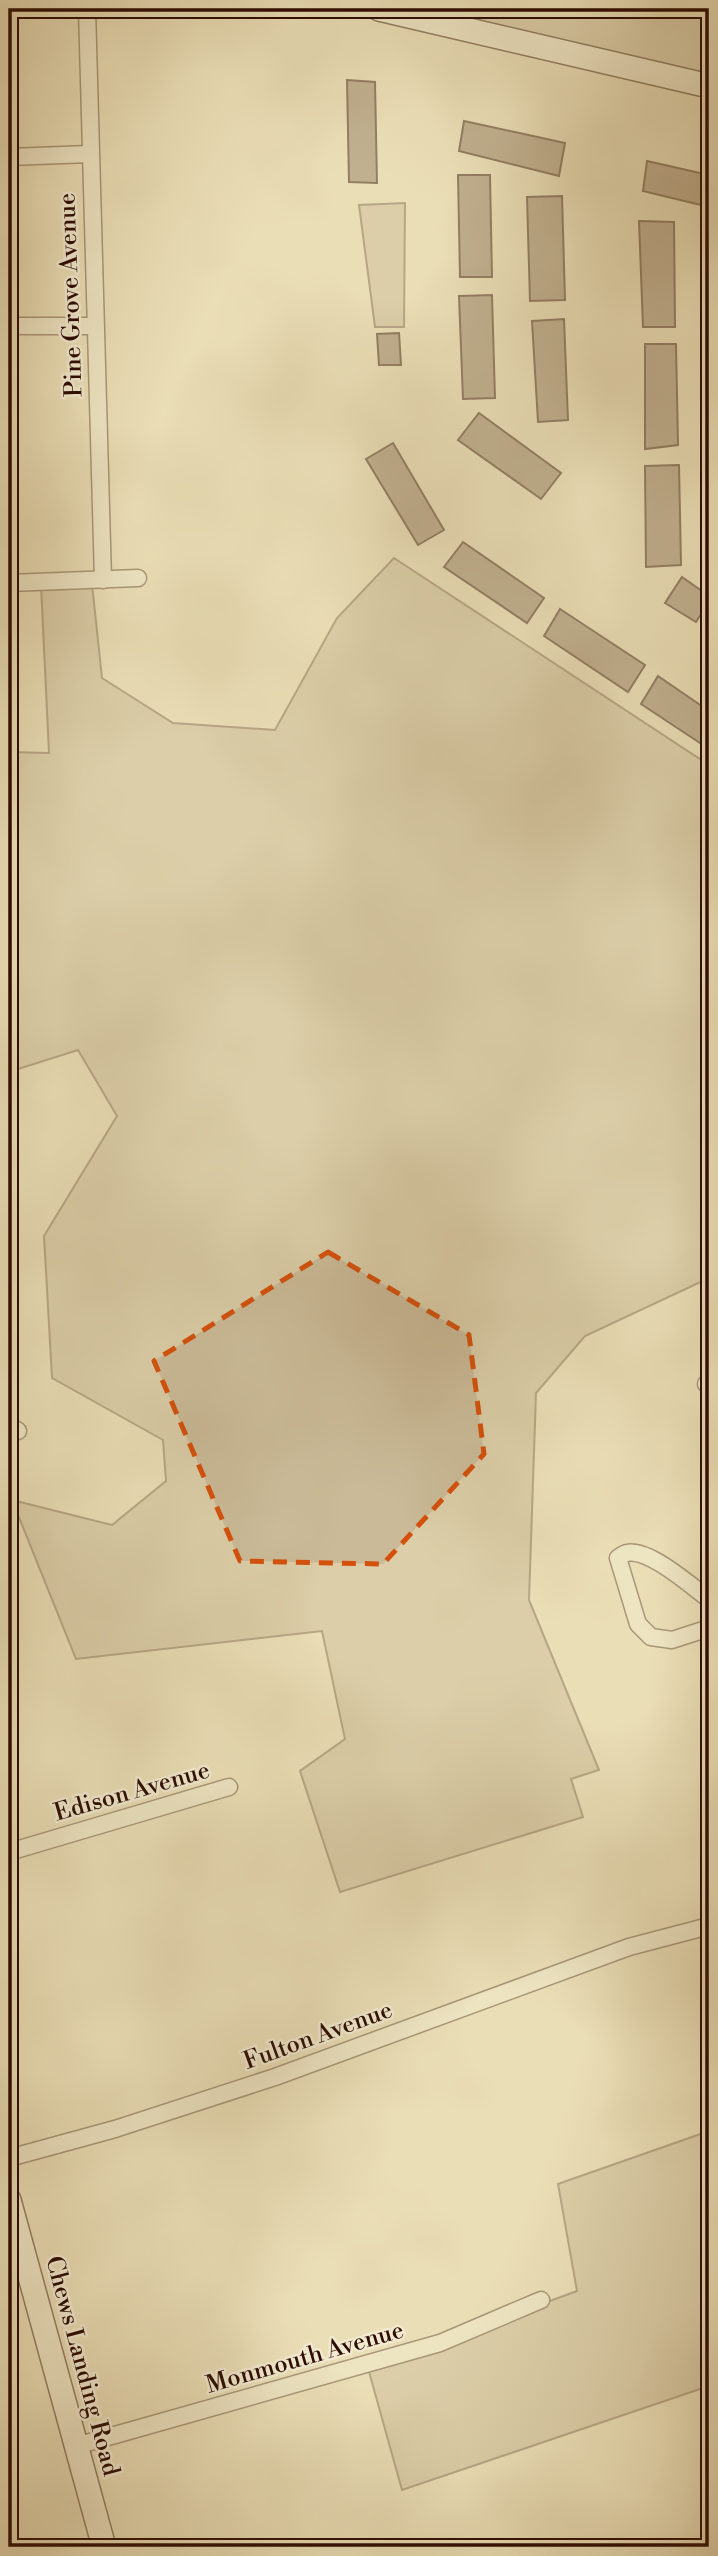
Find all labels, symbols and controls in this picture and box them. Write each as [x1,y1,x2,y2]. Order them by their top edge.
street label: Pine Grove Avenue [52,192,90,398]
street label: Edison Avenue [51,1755,213,1829]
street label: Fulton Avenue [239,1995,397,2077]
street label: Chews Landing Road [38,2253,126,2480]
street label: Monmouth Avenue [203,2315,407,2401]

